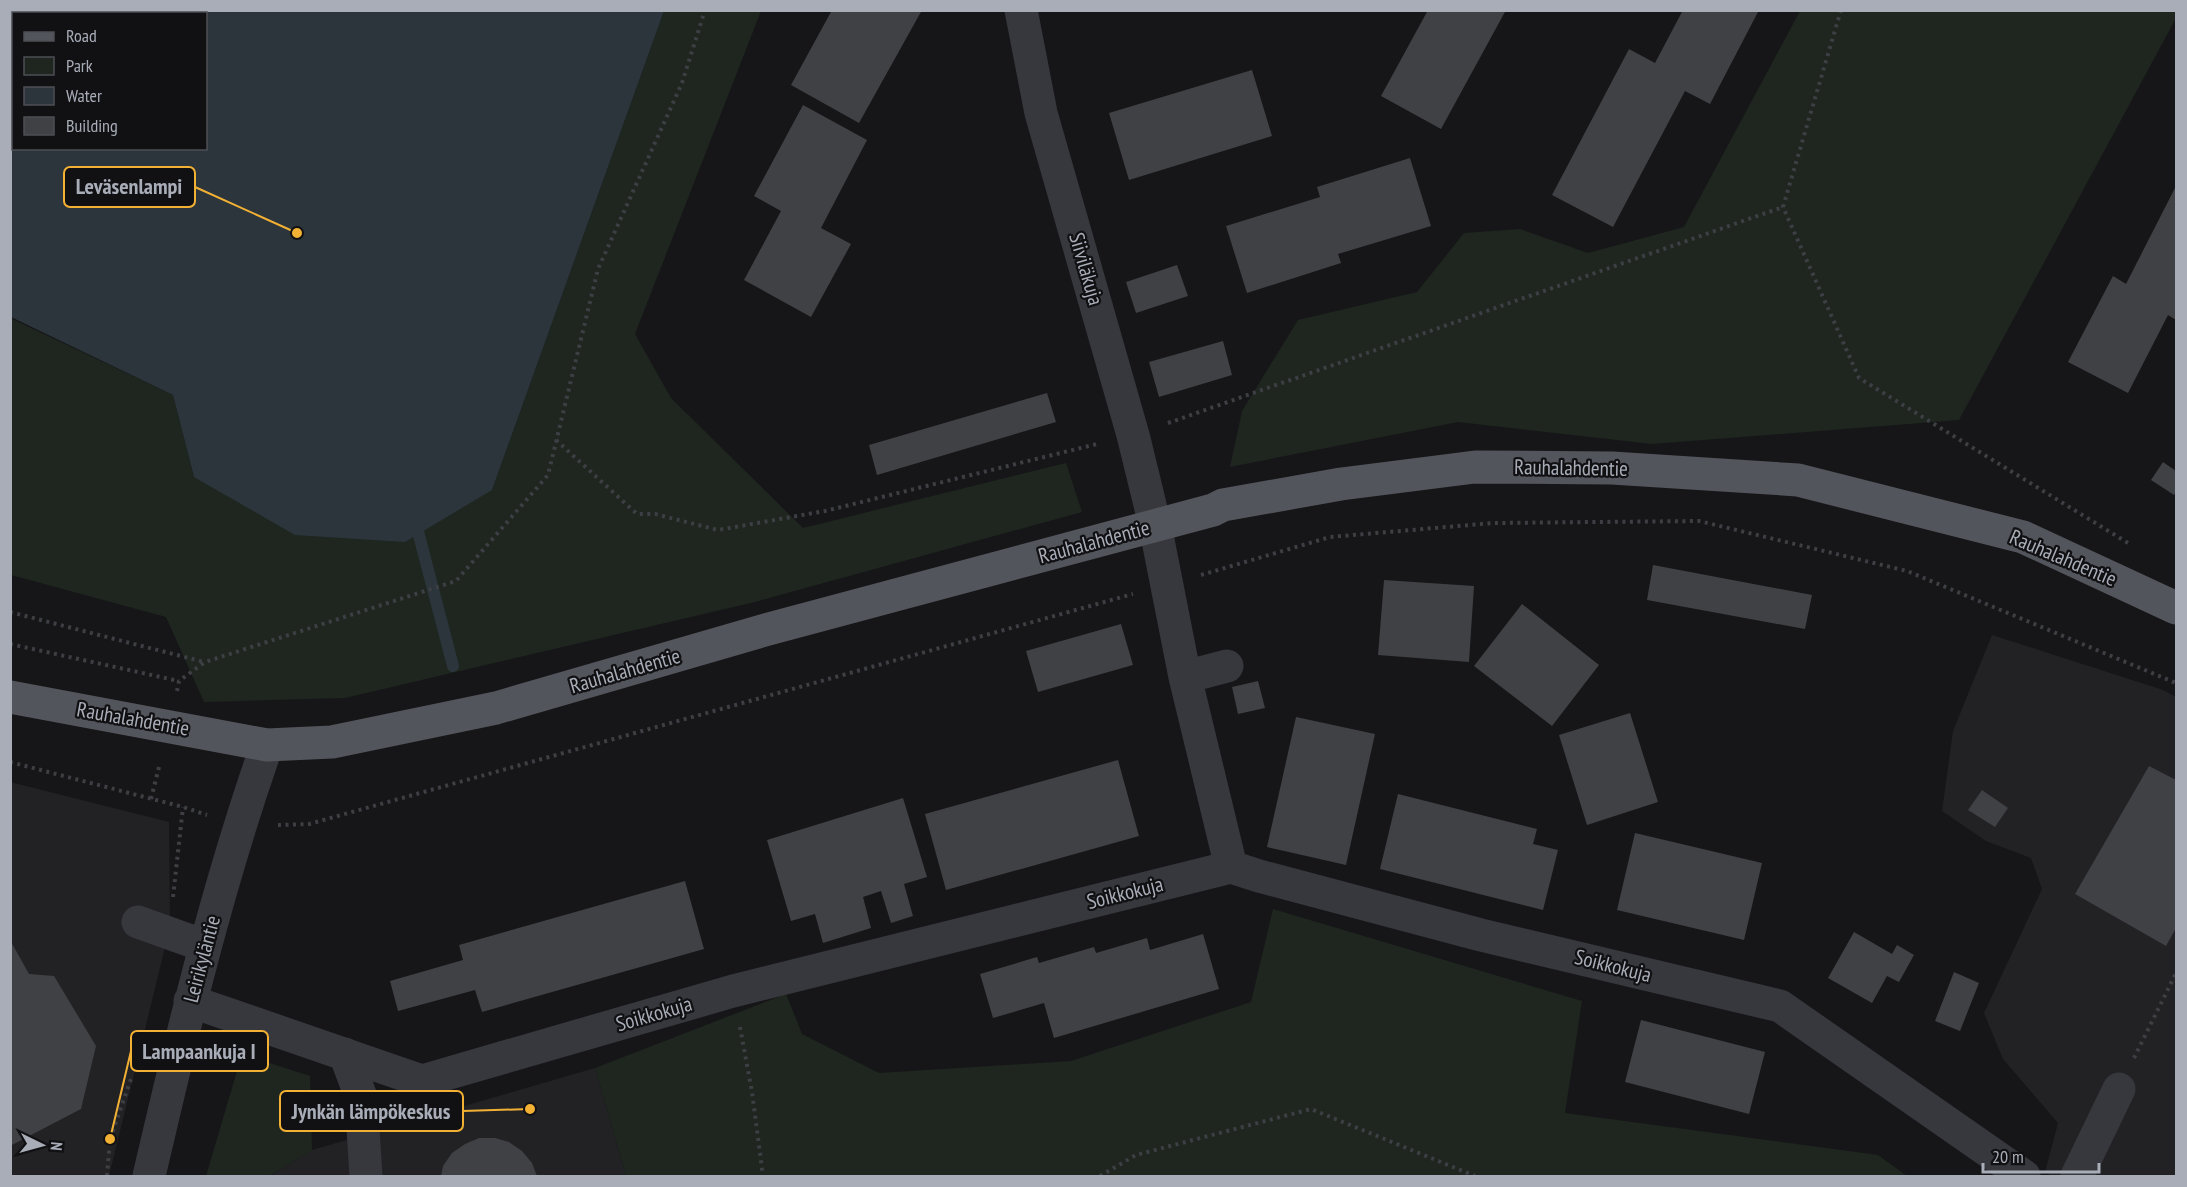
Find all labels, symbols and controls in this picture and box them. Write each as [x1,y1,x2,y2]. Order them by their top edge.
legend [12,12,207,150]
text: Road [66,24,97,47]
text: Park [66,54,93,77]
text: Water [66,84,102,107]
text: Building [66,114,118,137]
callout: Leväsenlampi [64,167,195,207]
text: Leväsenlampi [76,172,182,200]
street label: Siiviläkuja [1063,229,1110,308]
street label: Rauhalahdentie [1514,453,1628,482]
street label: Rauhalahdentie [1035,514,1152,569]
street label: Rauhalahdentie [2006,523,2121,592]
street label: Rauhalahdentie [566,642,683,699]
street label: Rauhalahdentie [75,695,191,742]
street label: Soikkokuja [1084,870,1166,915]
street label: Leirikyläntie [177,912,226,1005]
street label: Soikkokuja [1572,943,1654,988]
street label: Soikkokuja [613,990,695,1037]
callout: Lampaankuja I [131,1031,268,1071]
text: Lampaankuja I [142,1037,256,1065]
callout: Jynkän lämpökeskus [280,1091,463,1131]
text: Jynkän lämpökeskus [291,1097,451,1125]
north arrow [12,1115,72,1175]
scale bar [1983,1136,2098,1174]
text: N [47,1141,67,1151]
text: 20 m [1992,1145,2024,1168]

